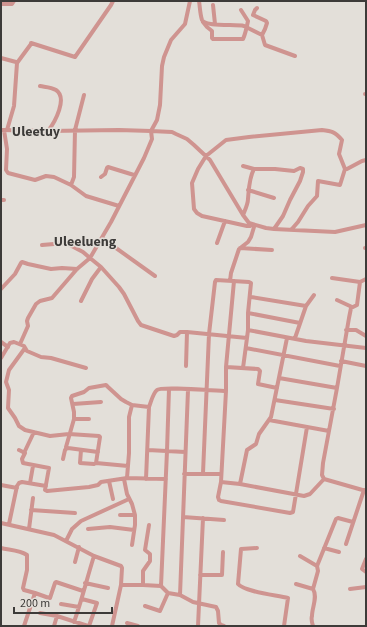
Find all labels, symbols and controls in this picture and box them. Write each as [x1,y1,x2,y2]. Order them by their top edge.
district label: Uleetuy [12,122,61,142]
district label: Uleelueng [54,232,117,252]
scale bar [14,589,112,615]
text: 200 m [20,595,50,612]

